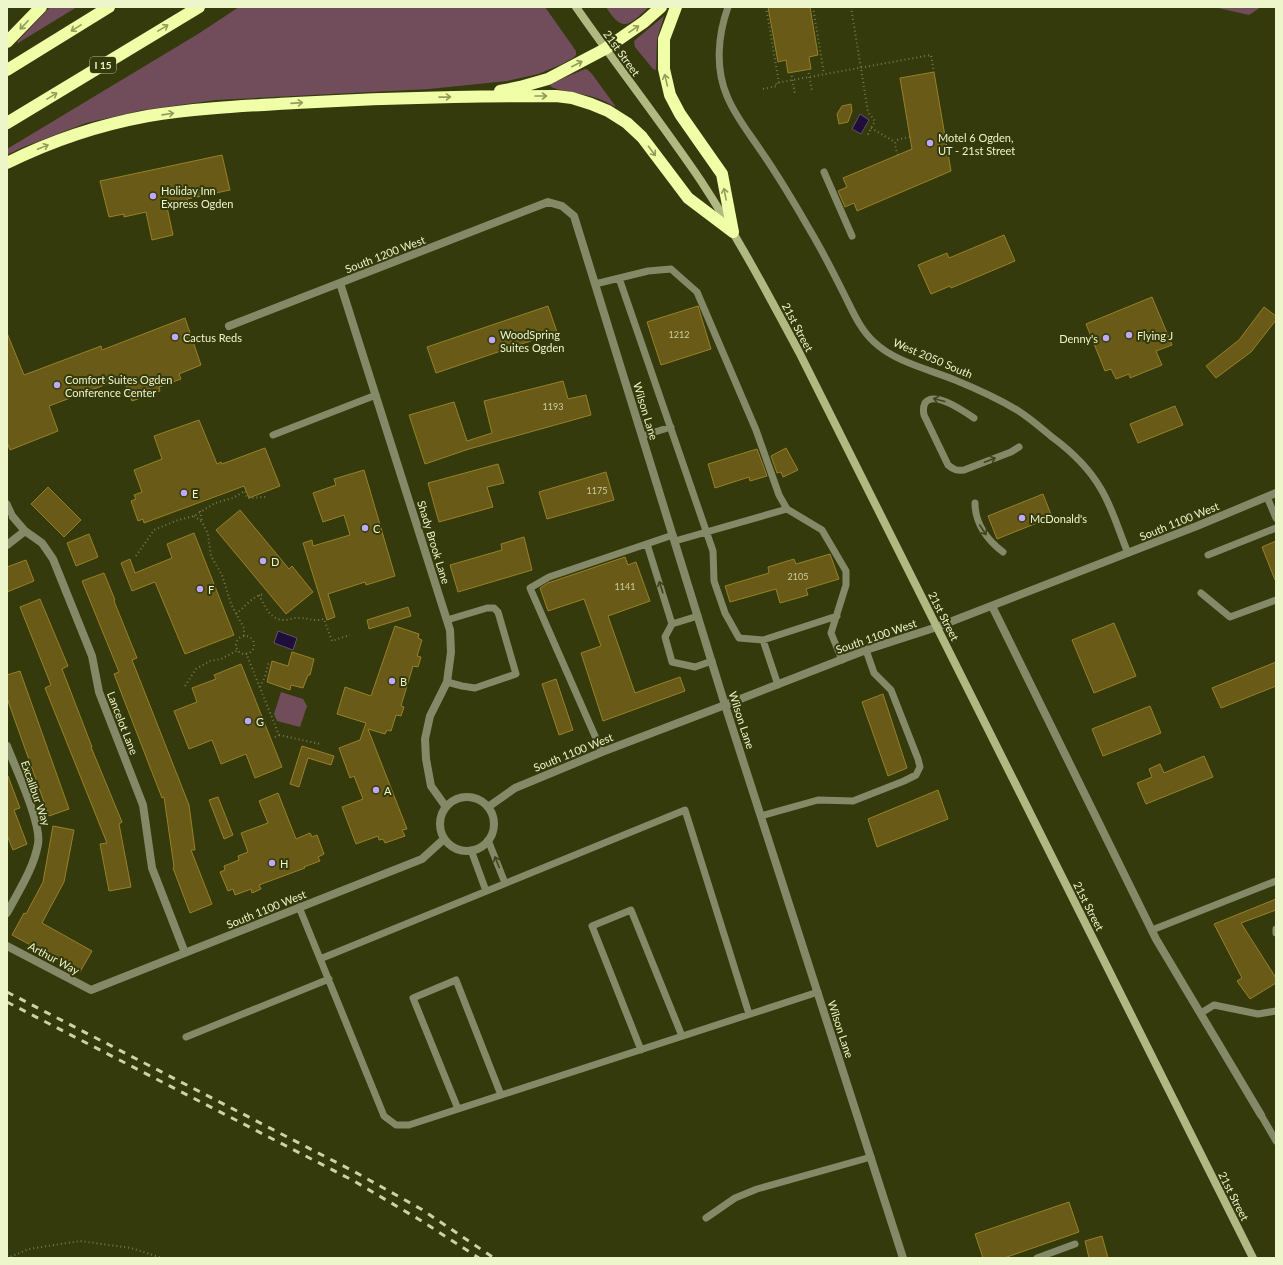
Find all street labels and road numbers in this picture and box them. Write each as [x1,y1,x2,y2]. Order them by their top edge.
street label: 21st Street [601,28,643,78]
road number: I 15 [90,57,116,73]
street label: South 1200 West [343,233,427,275]
street label: 21st Street [780,300,816,354]
street label: West 2050 South [891,335,975,381]
street label: Wilson Lane [631,381,661,442]
street label: Shady Brook Lane [415,499,453,585]
street label: South 1100 West [1137,499,1221,543]
street label: 21st Street [926,589,962,643]
street label: South 1100 West [834,616,918,656]
street label: Lancelot Lane [105,689,141,757]
street label: Wilson Lane [727,690,757,751]
street label: South 1100 West [531,730,615,774]
street label: Excalibur Way [19,759,53,828]
street label: 21st Street [1071,879,1107,933]
street label: South 1100 West [224,887,308,931]
street label: Arthur Way [26,939,82,977]
street label: Wilson Lane [826,999,856,1060]
street label: 21st Street [1216,1169,1252,1223]

